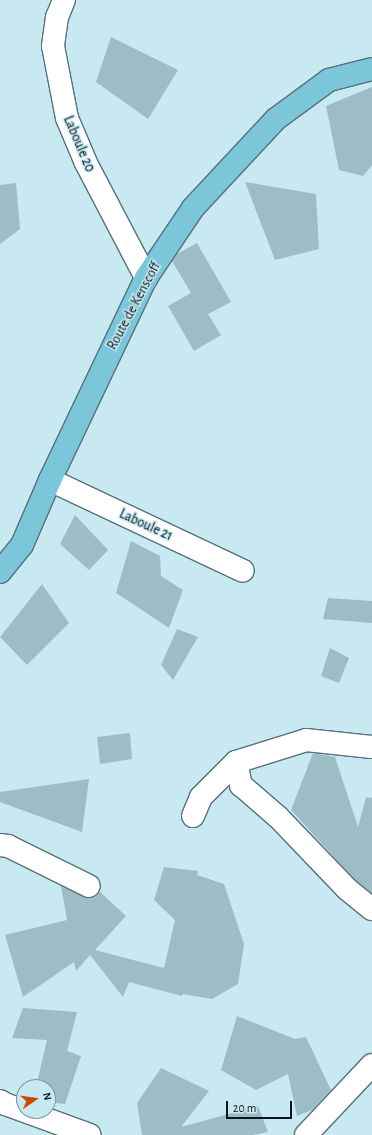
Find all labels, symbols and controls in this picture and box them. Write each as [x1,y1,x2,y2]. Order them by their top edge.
street label: Laboule 20 [60,113,98,175]
street label: Route de Kenscoff [104,259,164,353]
street label: Laboule 21 [117,505,175,545]
north arrow [16,1079,56,1119]
text: N [41,1091,53,1101]
scale bar [228,1093,294,1119]
text: 20 m [233,1102,256,1114]

